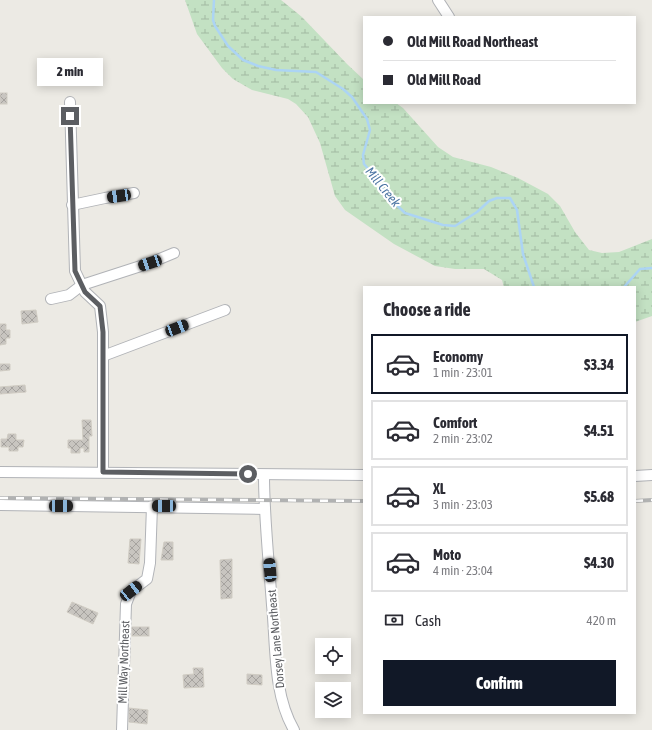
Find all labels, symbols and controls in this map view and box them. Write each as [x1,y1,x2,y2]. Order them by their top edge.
text: Old Mill Road Northeast [407,33,538,50]
callout: 2 min [37,58,103,86]
text: 2 min [57,64,83,79]
text: Old Mill Road [407,71,481,88]
route end [61,107,79,125]
water label: Mill Creek [362,164,404,210]
car [106,188,132,204]
car [137,254,163,272]
text: Choose a ride [383,299,471,320]
car [164,318,190,338]
icon: car [385,346,421,382]
text: Economy [433,348,483,365]
text: $3.34 [584,356,614,373]
text: 1 min · 23:01 [433,365,493,380]
icon: car [385,412,421,448]
text: Comfort [433,414,477,431]
text: $4.51 [584,422,614,439]
text: 2 min · 23:02 [433,431,493,446]
route start [239,465,257,483]
icon: car [385,478,421,514]
text: XL [433,480,446,497]
text: $5.68 [584,488,614,505]
text: 3 min · 23:03 [433,497,493,512]
car [49,500,73,512]
car [152,500,176,512]
icon: car [385,544,421,580]
text: Moto [433,546,461,563]
text: $4.30 [584,554,614,571]
car [263,558,277,582]
text: 4 min · 23:04 [433,563,493,578]
car [118,579,144,603]
street label: Dorsey Lane Northeast [265,588,287,689]
icon: cash [383,609,405,631]
text: Cash [415,612,441,629]
text: 420 m [587,613,616,628]
street label: Mill Way Northeast [116,620,132,704]
map controls [315,638,351,718]
button: locate [315,638,351,674]
button: Confirm [383,660,616,706]
button: layers [315,682,351,718]

